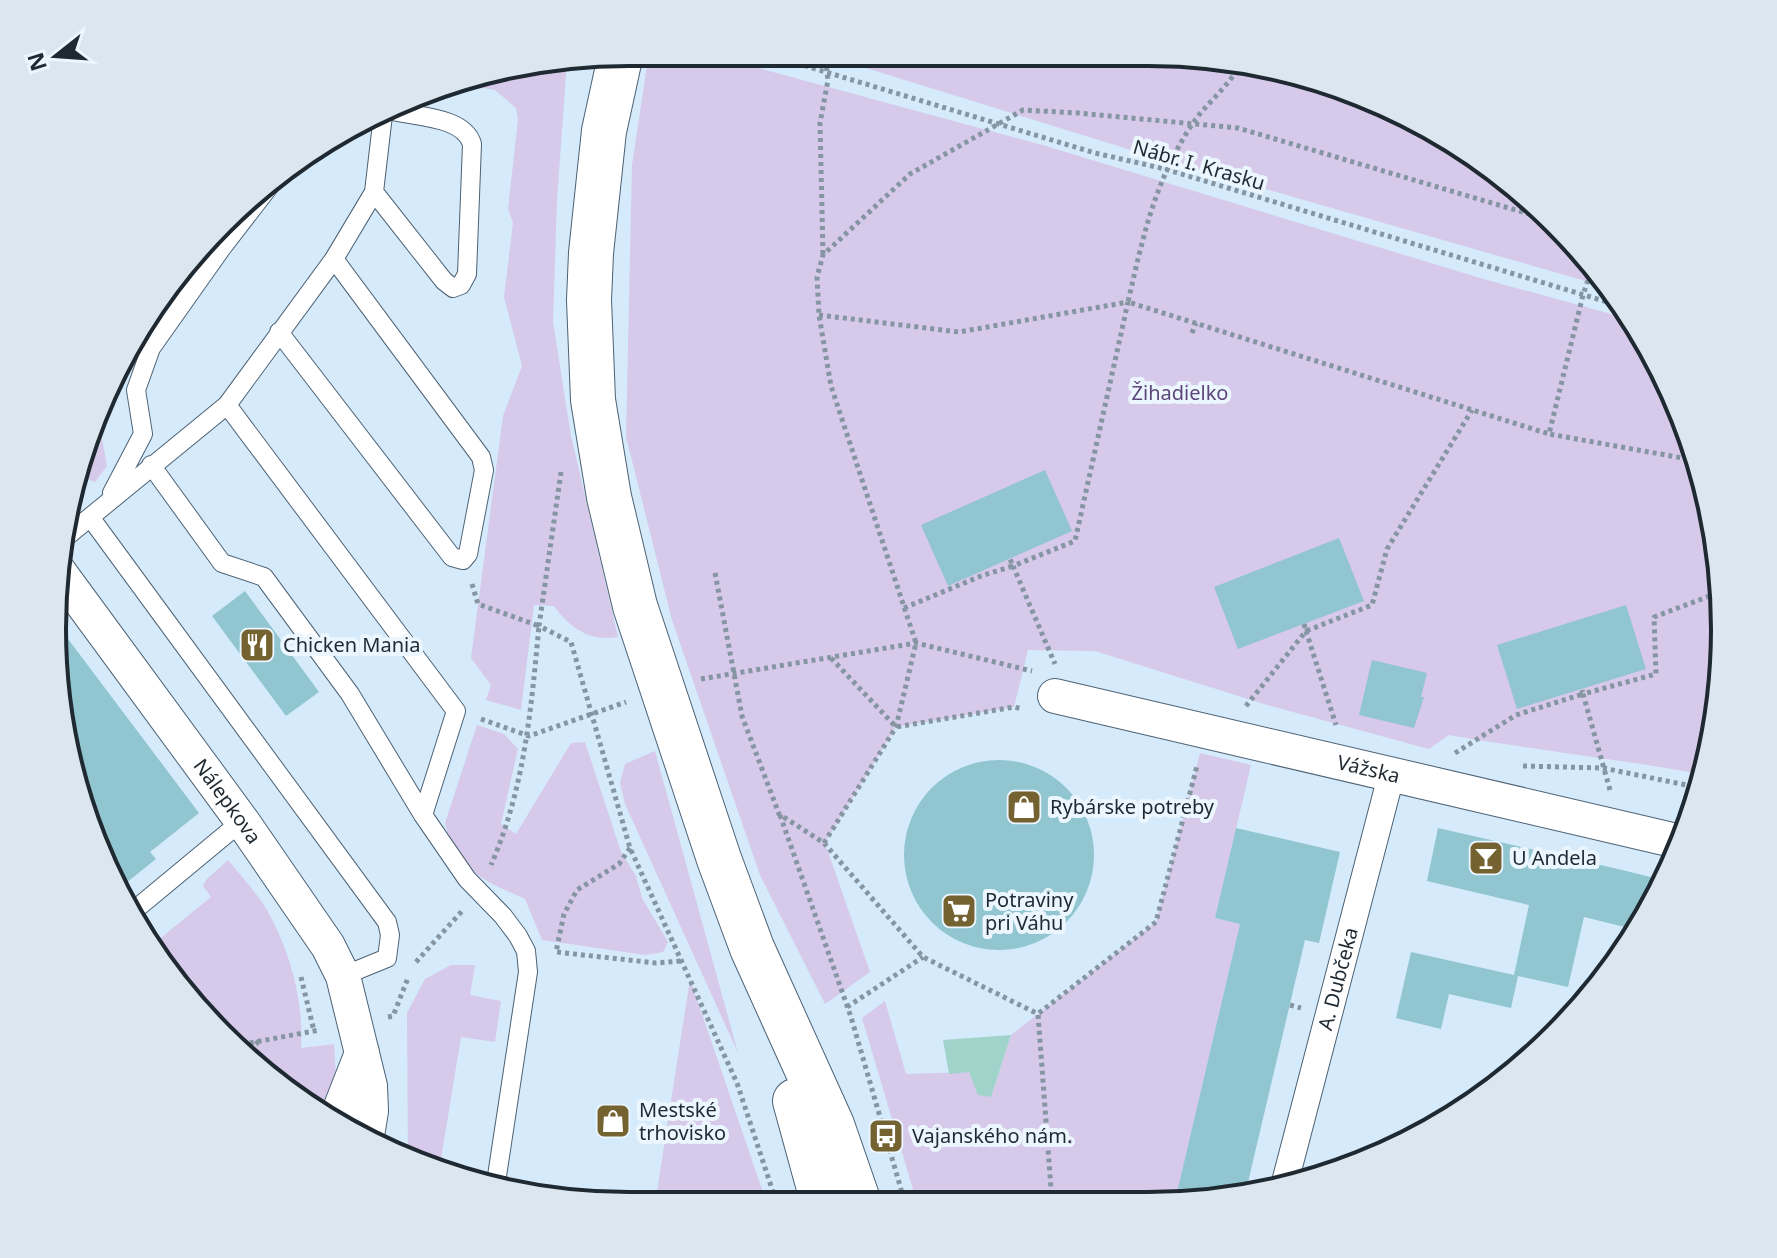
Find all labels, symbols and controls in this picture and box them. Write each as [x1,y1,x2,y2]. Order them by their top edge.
north arrow [16,16,96,96]
text: N [19,49,53,75]
street label: Nábr. I. Krasku [1130,133,1268,196]
park label: Žihadielko [1132,379,1228,406]
restaurant icon: Chicken Mania [238,626,276,664]
place label: Chicken Mania [283,631,420,658]
street label: Vážska [1335,748,1403,789]
street label: Nálepkova [188,753,268,849]
shop icon: Rybárske potreby [1005,788,1043,826]
place label: Rybárske potreby [1050,793,1215,820]
bar icon: U Andela [1467,839,1505,877]
place label: U Andela [1512,844,1597,871]
place label: Potraviny pri Váhu [985,886,1074,936]
supermarket icon: Potraviny pri Váhu [940,892,978,930]
street label: A. Dubčeka [1311,924,1364,1033]
place label: Mestské trhovisko [639,1096,726,1146]
shop icon: Mestské trhovisko [594,1102,632,1140]
bus stop icon: Vajanského nám. [867,1117,905,1155]
place label: Vajanského nám. [912,1122,1072,1149]

